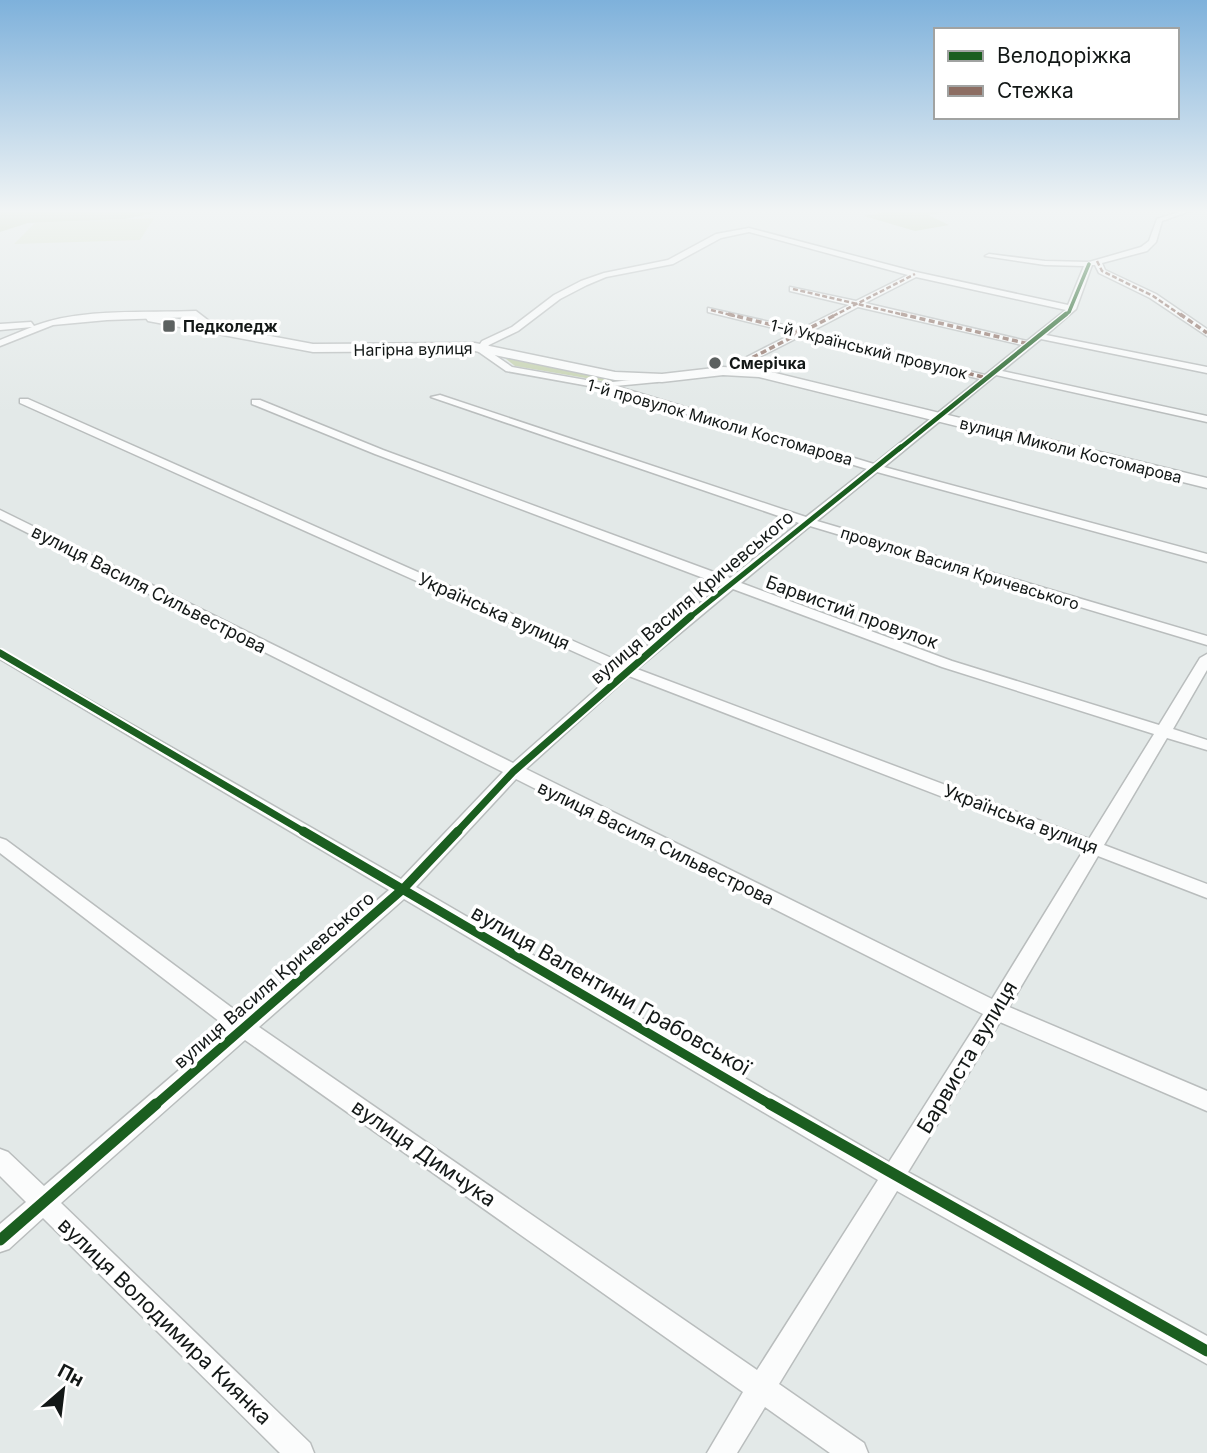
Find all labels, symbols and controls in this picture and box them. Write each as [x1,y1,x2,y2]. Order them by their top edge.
legend [934,28,1179,119]
text: Велодоріжка [997,43,1132,68]
text: Стежка [997,78,1074,103]
street label: 1-й Український провулок [768,315,970,383]
place label: Педколедж [183,316,278,336]
marker: Педколедж [161,318,177,334]
street label: Нагірна вулиця [353,338,473,360]
place label: Смерічка [729,353,806,373]
marker: Смерічка [707,355,723,371]
street label: 1-й провулок Миколи Костомарова [585,374,855,470]
street label: вулиця Миколи Костомарова [958,413,1184,487]
street label: вулиця Василя Кричевського [586,506,798,688]
street label: вулиця Василя Сильвестрова [28,521,270,657]
street label: провулок Василя Кричевського [838,522,1082,614]
street label: Українська вулиця [415,568,573,654]
street label: Барвистий провулок [763,571,941,653]
street label: вулиця Василя Сильвестрова [534,776,778,910]
street label: Українська вулиця [941,780,1101,858]
street label: вулиця Василя Кричевського [170,887,378,1073]
street label: вулиця Валентини Грабовської [467,900,756,1081]
street label: Барвиста вулиця [912,976,1022,1138]
street label: вулиця Димчука [347,1094,501,1212]
street label: вулиця Володимира Киянка [53,1212,277,1430]
north arrow [28,1355,98,1425]
text: Пн [54,1359,88,1392]

